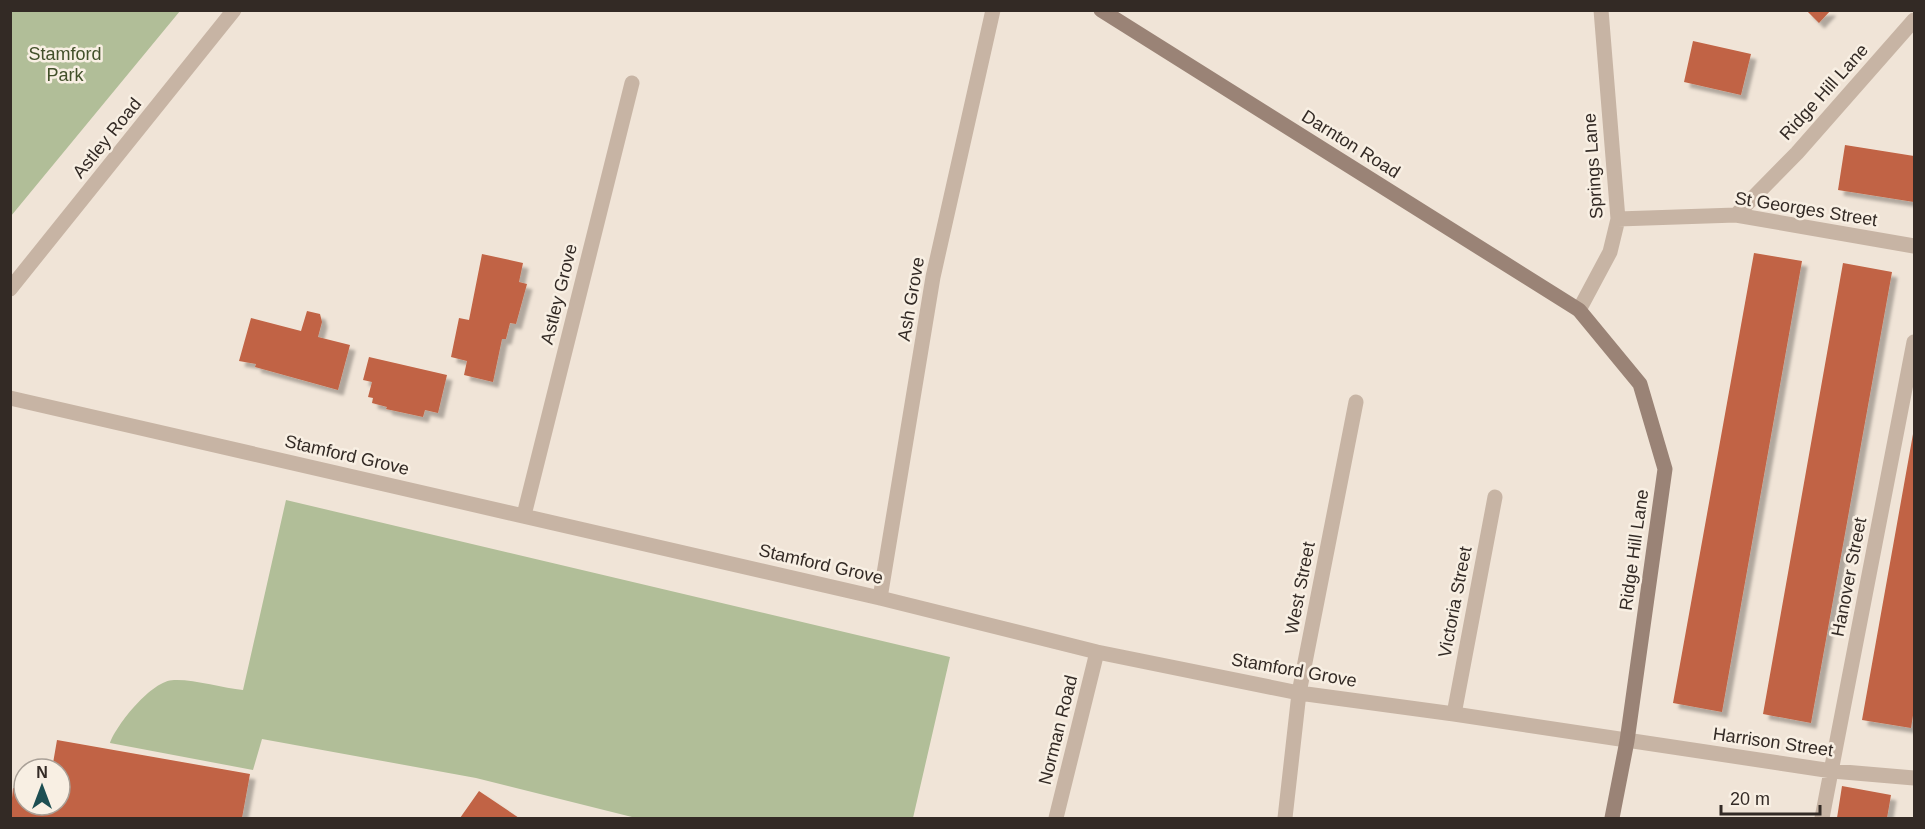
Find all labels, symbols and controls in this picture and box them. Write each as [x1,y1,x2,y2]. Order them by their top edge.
street label: Ridge Hill Lane [1776,40,1872,144]
park label: Stamford Park [28,44,102,85]
street label: Astley Road [69,94,145,182]
street label: Darnton Road [1298,106,1404,182]
street label: Springs Lane [1579,112,1607,220]
street label: St Georges Street [1733,188,1879,230]
street label: Astley Grove [537,242,581,346]
street label: Ash Grove [894,255,928,343]
street label: Stamford Grove [283,431,411,479]
street label: Ridge Hill Lane [1616,488,1652,612]
street label: Hanover Street [1828,516,1870,638]
street label: Stamford Grove [757,540,885,588]
street label: West Street [1281,540,1319,636]
street label: Victoria Street [1434,545,1476,659]
street label: Stamford Grove [1230,649,1358,691]
street label: Norman Road [1035,673,1081,787]
street label: Harrison Street [1712,724,1834,760]
north arrow [12,757,72,817]
text: N [36,764,48,781]
scale bar [1721,778,1820,816]
text: 20 m [1730,789,1770,809]

